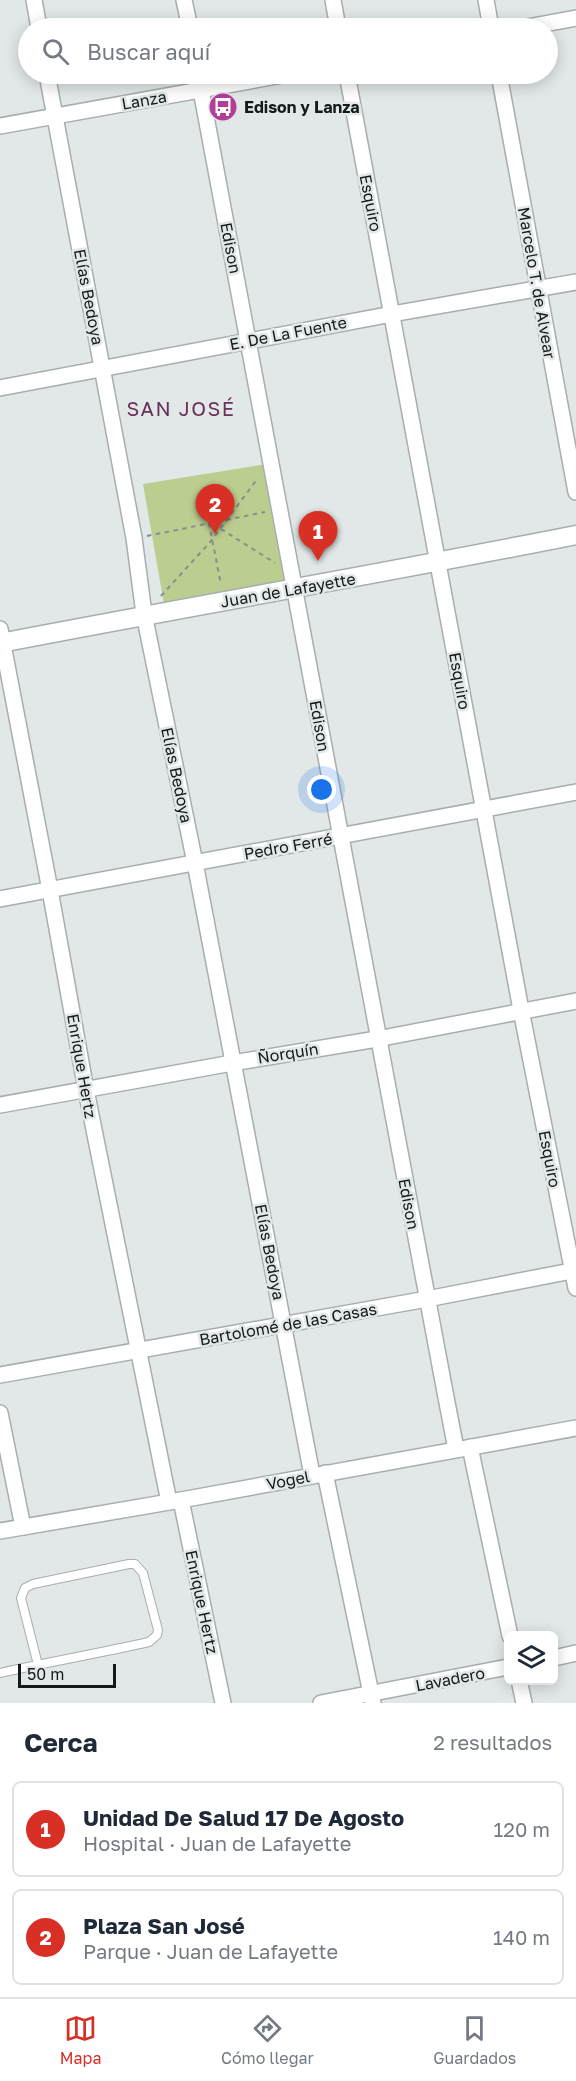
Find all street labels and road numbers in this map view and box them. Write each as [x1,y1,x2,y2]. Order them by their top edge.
street label: Lanza [120,86,168,114]
street label: Esquiro [356,173,386,233]
street label: Marcelo T. de Alvear [514,206,560,360]
street label: Edison [216,221,246,275]
street label: Elías Bedoya [70,247,108,347]
street label: E. De La Fuente [228,312,348,354]
street label: Juan de Lafayette [219,568,357,612]
street label: Esquiro [445,651,475,711]
street label: Edison [306,699,334,753]
street label: Elías Bedoya [157,725,197,825]
street label: Pedro Ferré [242,828,334,864]
street label: Enrique Hertz [63,1012,101,1120]
street label: Ñorquín [256,1038,320,1068]
street label: Esquiro [535,1129,565,1189]
street label: Edison [394,1177,424,1231]
street label: Elías Bedoya [251,1202,289,1302]
street label: Bartolomé de las Casas [198,1299,378,1349]
street label: Vogel [265,1466,311,1494]
street label: Enrique Hertz [181,1548,223,1656]
street label: Lavadero [414,1662,486,1696]

